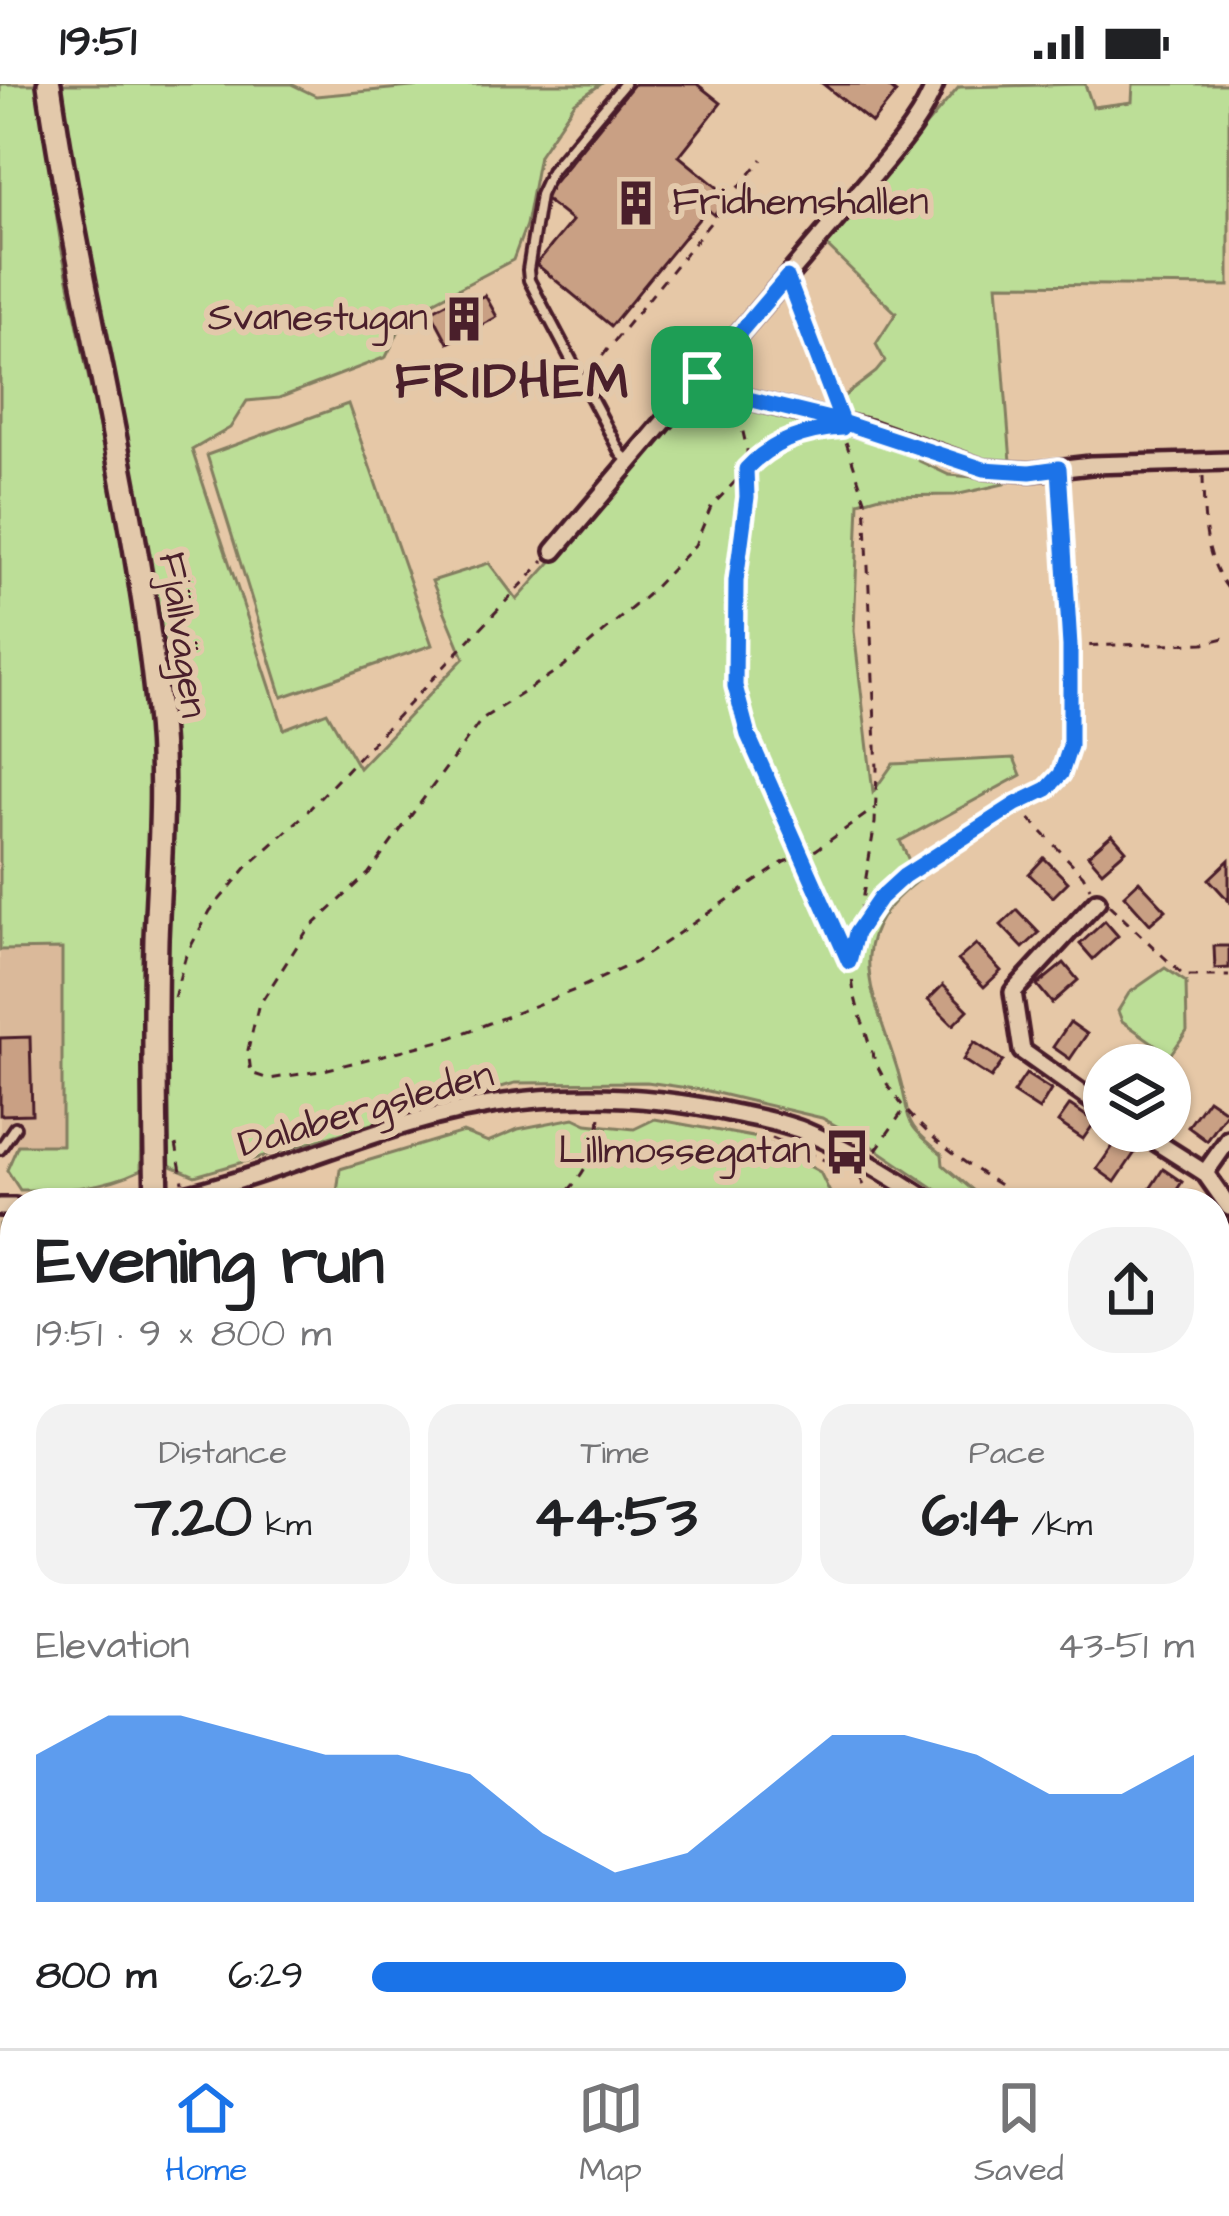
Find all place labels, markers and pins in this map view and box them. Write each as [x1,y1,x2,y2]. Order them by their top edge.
place label: Fridhemshallen [672,176,929,230]
building icon: Fridhemshallen [611,178,661,228]
place label: Svanestugan [208,292,428,346]
building icon: Svanestugan [439,294,489,344]
pin [651,326,753,428]
place label: Lillmossegatan [558,1125,811,1179]
bus stop icon: Lillmossegatan [822,1127,872,1177]

